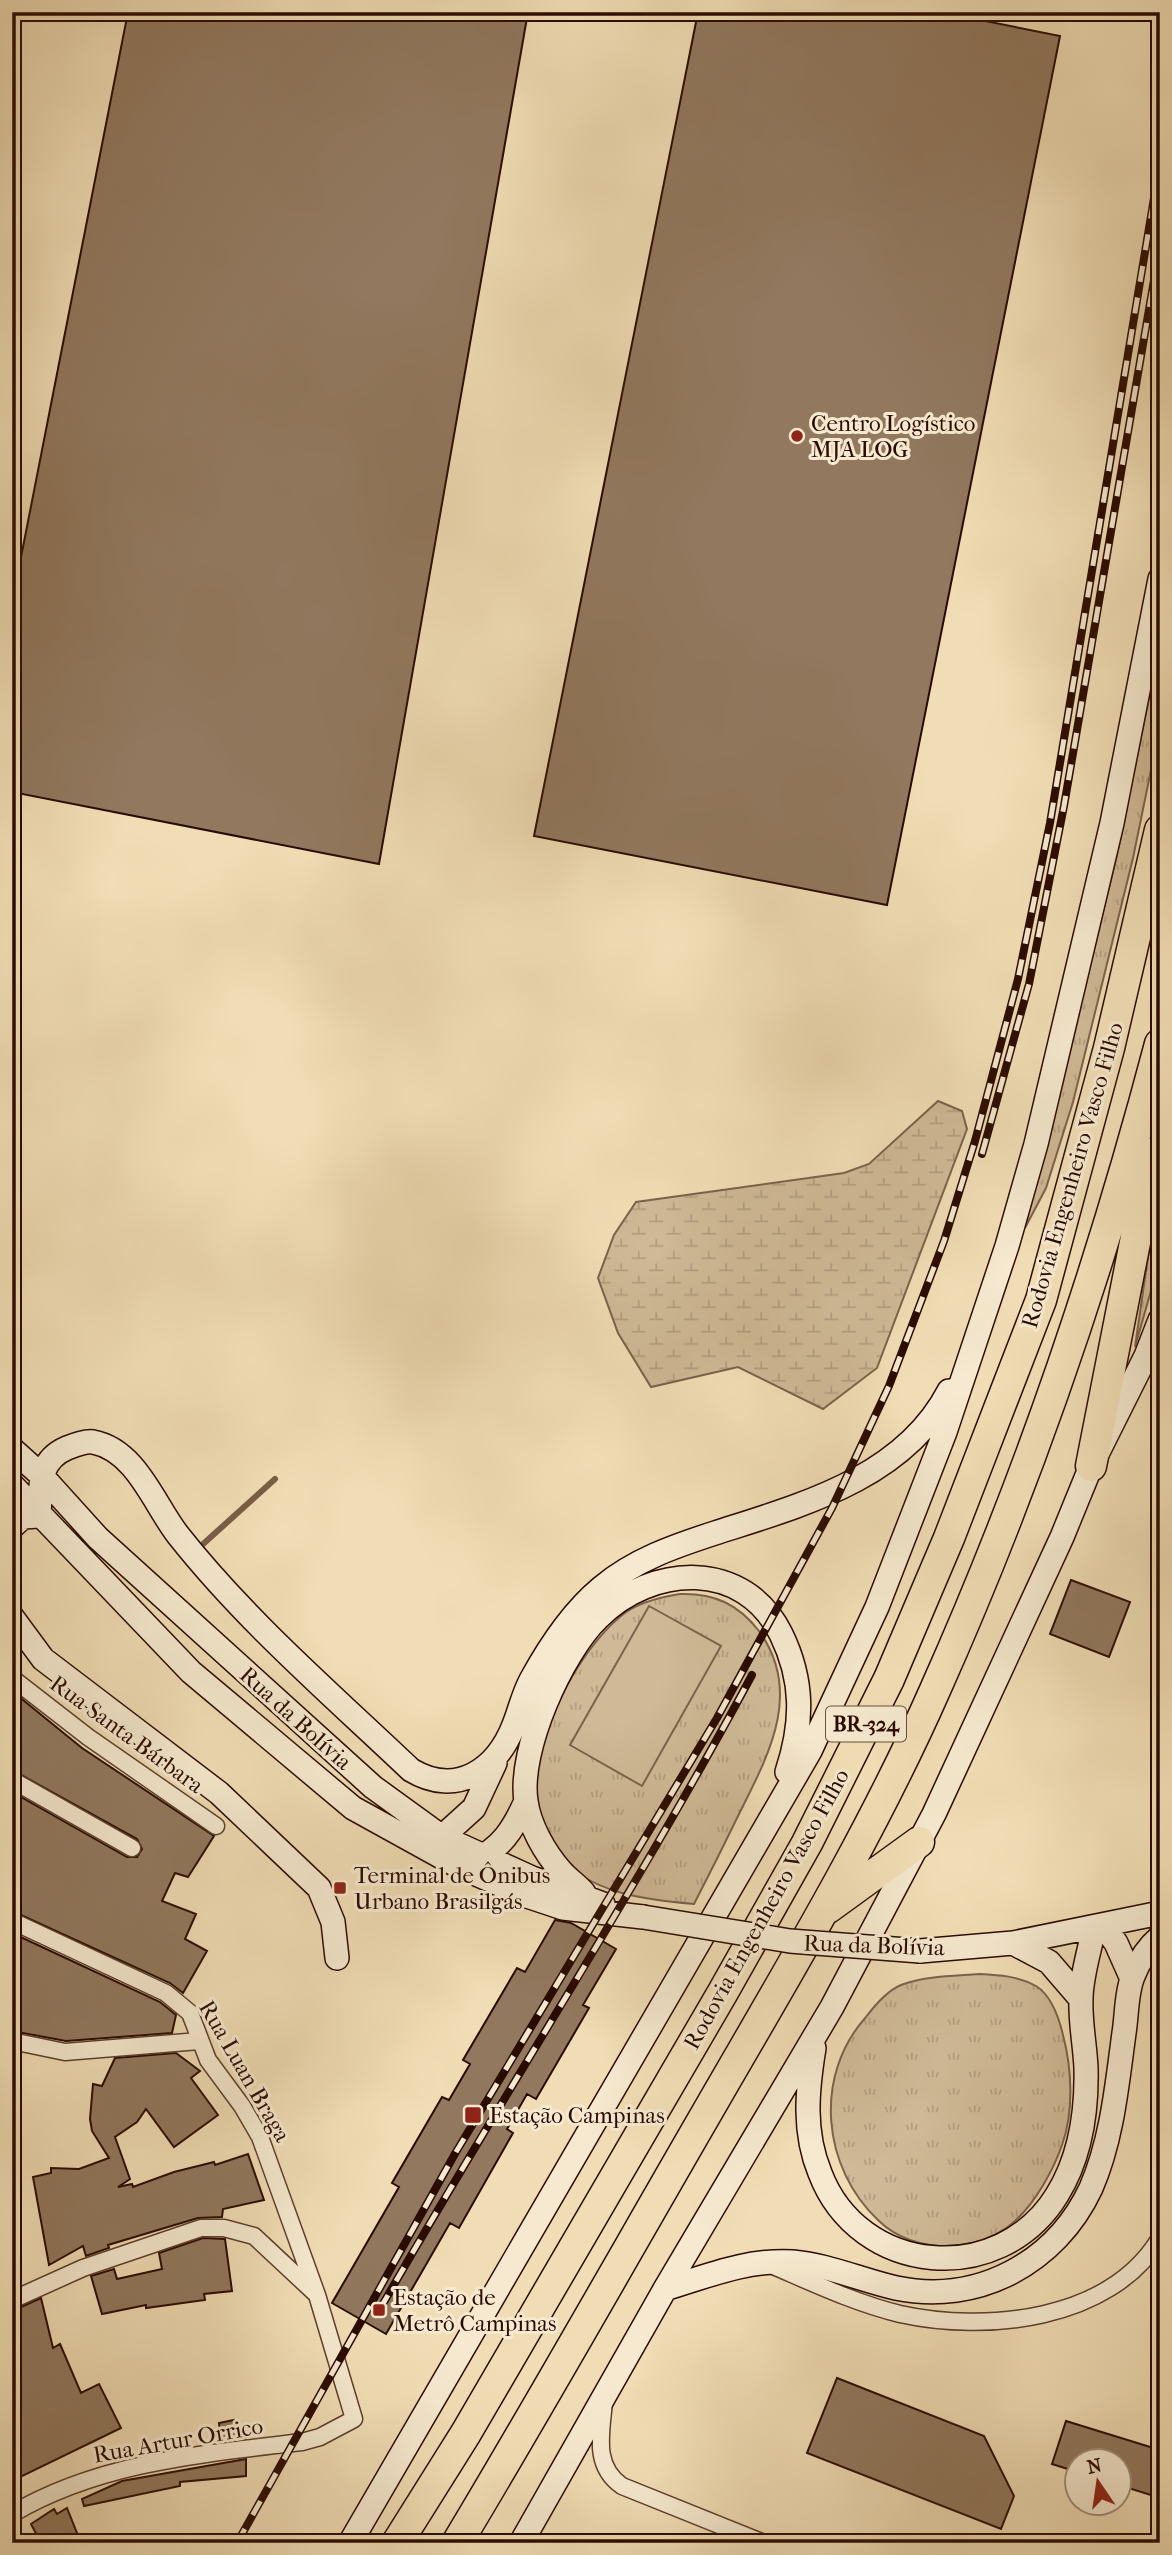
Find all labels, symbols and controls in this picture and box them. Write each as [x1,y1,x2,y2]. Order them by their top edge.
place label: Centro Logístico MJA LOG [811,410,976,463]
marker: Centro Logístico MJA LOG [789,428,805,444]
street label: Rodovia Engenheiro Vasco Filho [1016,1019,1129,1331]
street label: Rua da Bolívia [234,1661,357,1776]
street label: Rua Santa Bárbara [45,1670,209,1799]
road number: BR-324 [826,1706,906,1742]
street label: Rodovia Engenheiro Vasco Filho [678,1764,855,2054]
place label: Terminal de Ônibus Urbano Brasilgás [354,1861,550,1915]
marker: Terminal de Ônibus Urbano Brasilgás [332,1880,348,1896]
street label: Rua da Bolívia [803,1930,945,1961]
street label: Rua Luan Braga [193,1996,296,2147]
place label: Estação Campinas [489,2102,665,2129]
marker: Estação Campinas [463,2105,483,2125]
place label: Estação de Metrô Campinas [393,2284,557,2337]
marker: Estação de Metrô Campinas [371,2302,387,2318]
street label: Rua Artur Orrico [91,2412,265,2469]
north arrow [1064,2446,1134,2516]
text: N [1085,2454,1104,2479]

